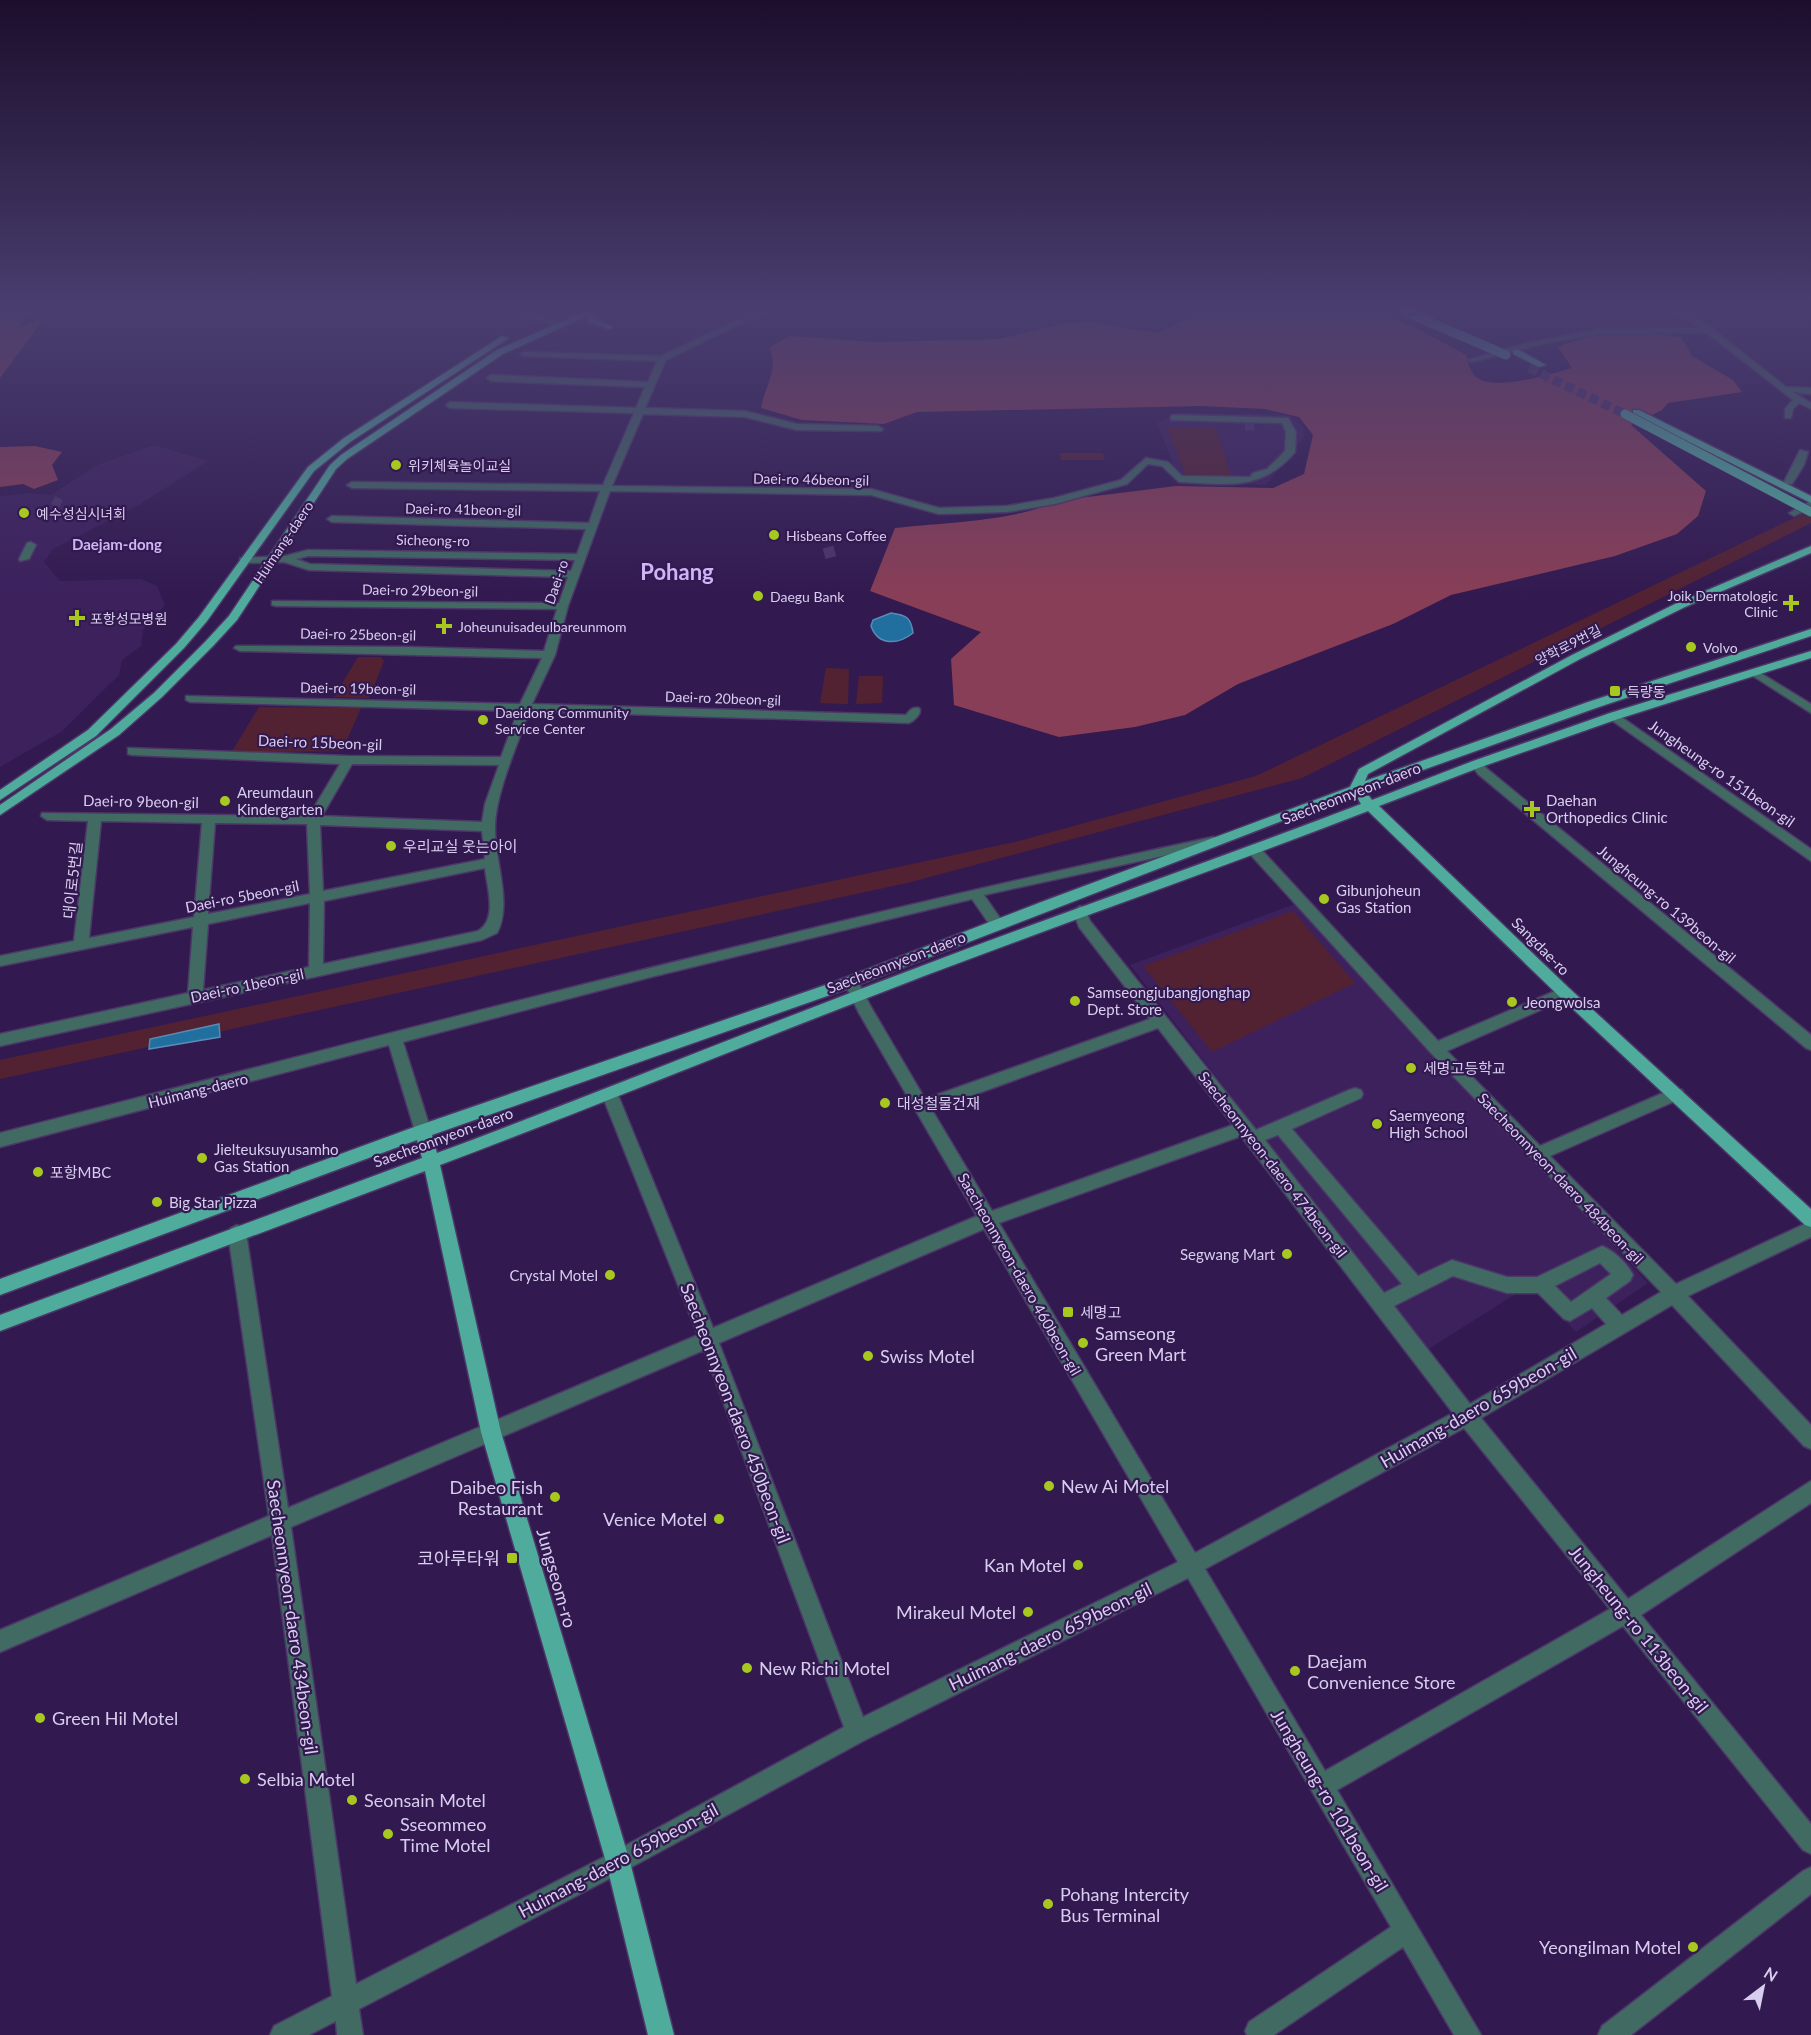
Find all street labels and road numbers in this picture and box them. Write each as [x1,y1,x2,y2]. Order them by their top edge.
street label: Daei-ro 46beon-gil [753,469,869,489]
street label: Huimang-daero [249,498,317,586]
street label: Daei-ro 41beon-gil [405,499,521,519]
street label: Sicheong-ro [396,531,470,549]
street label: Daei-ro [540,557,572,607]
street label: Daei-ro 29beon-gil [362,580,478,600]
street label: 양학로9번길 [1532,621,1604,669]
street label: Daei-ro 25beon-gil [300,624,416,644]
street label: Daei-ro 19beon-gil [300,678,416,698]
street label: Daei-ro 20beon-gil [665,687,781,709]
street label: Jungheung-ro 151beon-gil [1645,716,1799,830]
street label: Daei-ro 15beon-gil [258,731,382,753]
street label: Saecheonnyeon-daero [1279,758,1423,828]
street label: Daei-ro 9beon-gil [83,791,199,811]
street label: 대이로5번길 [59,840,85,920]
street label: Jungheung-ro 139beon-gil [1594,841,1740,967]
street label: Daei-ro 5beon-gil [184,876,300,916]
street label: Sangdae-ro [1508,913,1574,979]
street label: Saecheonnyeon-daero [824,927,968,997]
street label: Daei-ro 1beon-gil [189,964,305,1006]
street label: Saecheonnyeon-daero 474beon-gil [1195,1067,1351,1261]
street label: Huimang-daero [146,1069,250,1111]
street label: Saecheonnyeon-daero 484beon-gil [1474,1089,1648,1267]
street label: Saecheonnyeon-daero [371,1103,515,1171]
street label: Saecheonnyeon-daero 460beon-gil [954,1170,1086,1378]
street label: Saecheonnyeon-daero 450beon-gil [676,1280,796,1546]
street label: Huimang-daero 659beon-gil [1376,1342,1580,1472]
street label: Saecheonnyeon-daero 434beon-gil [263,1478,323,1756]
street label: Jungseom-ro [532,1526,582,1630]
street label: Jungheung-ro 113beon-gil [1565,1541,1713,1717]
street label: Huimang-daero 659beon-gil [945,1577,1155,1695]
street label: Jungheung-ro 101beon-gil [1267,1705,1393,1895]
street label: Huimang-daero 659beon-gil [514,1798,722,1922]

